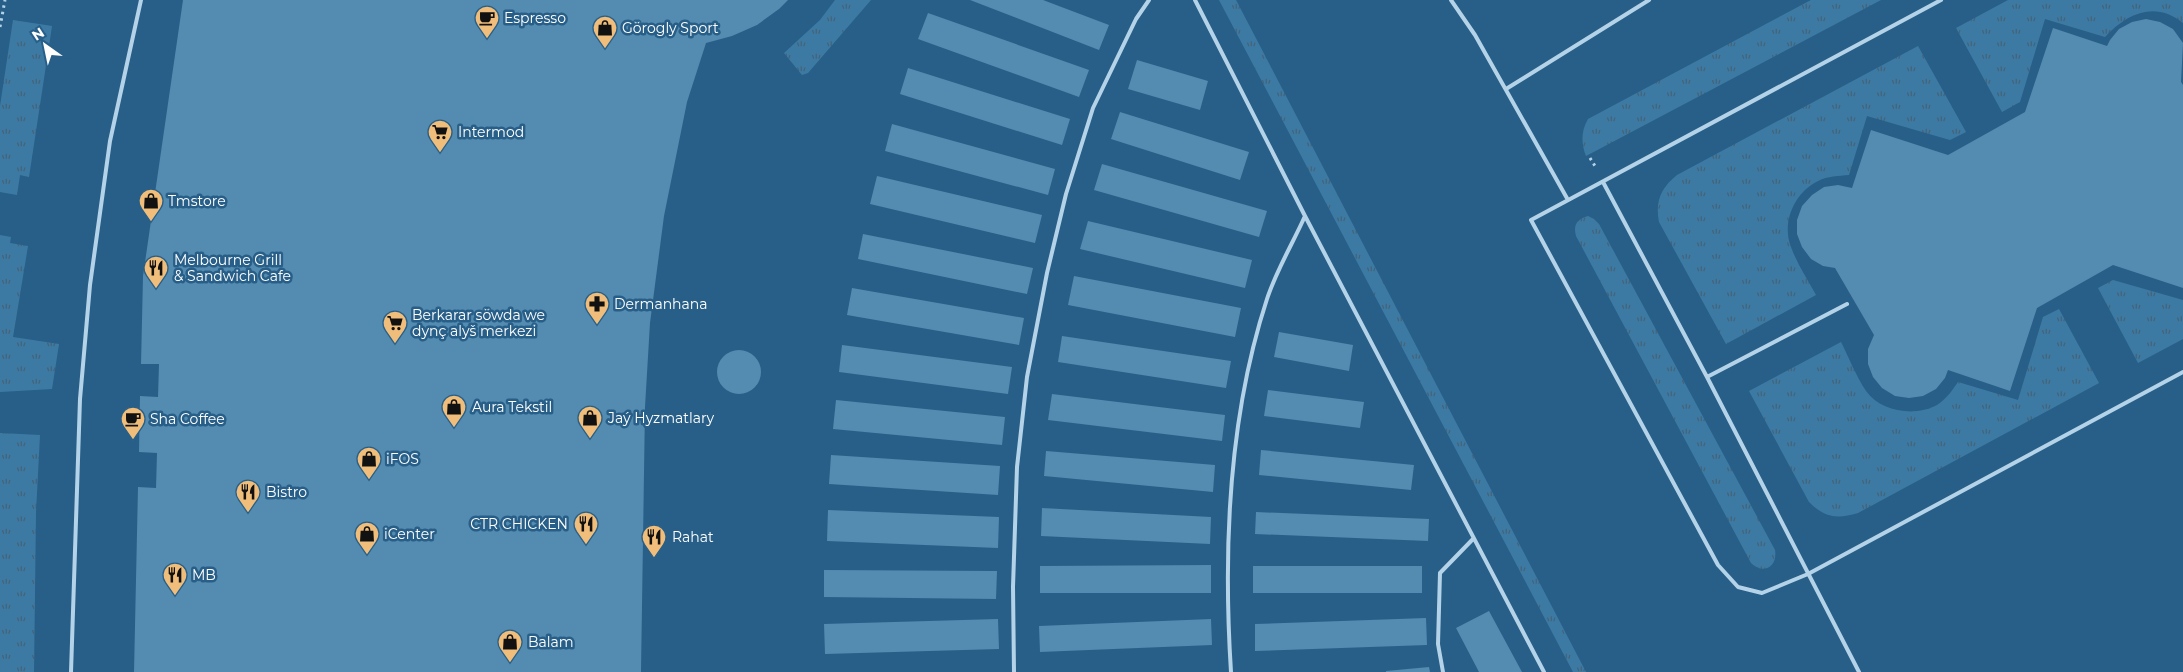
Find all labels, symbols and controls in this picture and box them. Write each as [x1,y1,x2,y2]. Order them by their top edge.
cafe icon: Espresso [474,5,500,39]
place label: Espresso [504,9,566,27]
shop icon: Görogly Sport [592,15,618,49]
place label: Görogly Sport [622,19,719,37]
north arrow [20,20,70,70]
text: N [28,23,48,45]
supermarket icon: Intermod [427,119,453,153]
place label: Intermod [458,123,524,141]
shop icon: Tmstore [138,188,164,222]
place label: Tmstore [168,192,226,210]
place label: Melbourne Grill & Sandwich Cafe [174,251,291,285]
restaurant icon: Melbourne Grill & Sandwich Cafe [143,255,169,289]
pharmacy icon: Dermanhana [584,291,610,325]
place label: Dermanhana [614,295,708,313]
place label: Berkarar söwda we dynç alyš merkezi [412,306,545,340]
supermarket icon: Berkarar söwda we dynç alyš merkezi [382,310,408,344]
shop icon: Aura Tekstil [441,394,467,428]
place label: Aura Tekstil [472,398,552,416]
shop icon: Jaý Hyzmatlary [577,405,603,439]
cafe icon: Sha Coffee [120,406,146,440]
place label: Jaý Hyzmatlary [607,409,715,427]
place label: Sha Coffee [150,410,225,428]
shop icon: iFOS [356,446,382,480]
place label: iFOS [386,450,419,468]
restaurant icon: Bistro [235,479,261,513]
place label: Bistro [266,483,307,501]
restaurant icon: CTR CHICKEN [573,511,599,545]
place label: CTR CHICKEN [470,515,568,533]
shop icon: iCenter [354,521,380,555]
restaurant icon: Rahat [641,524,667,558]
place label: iCenter [384,525,435,543]
place label: Rahat [672,528,714,546]
restaurant icon: MB [162,562,188,596]
place label: MB [192,566,216,584]
shop icon: Balam [497,629,523,663]
place label: Balam [528,633,574,651]

